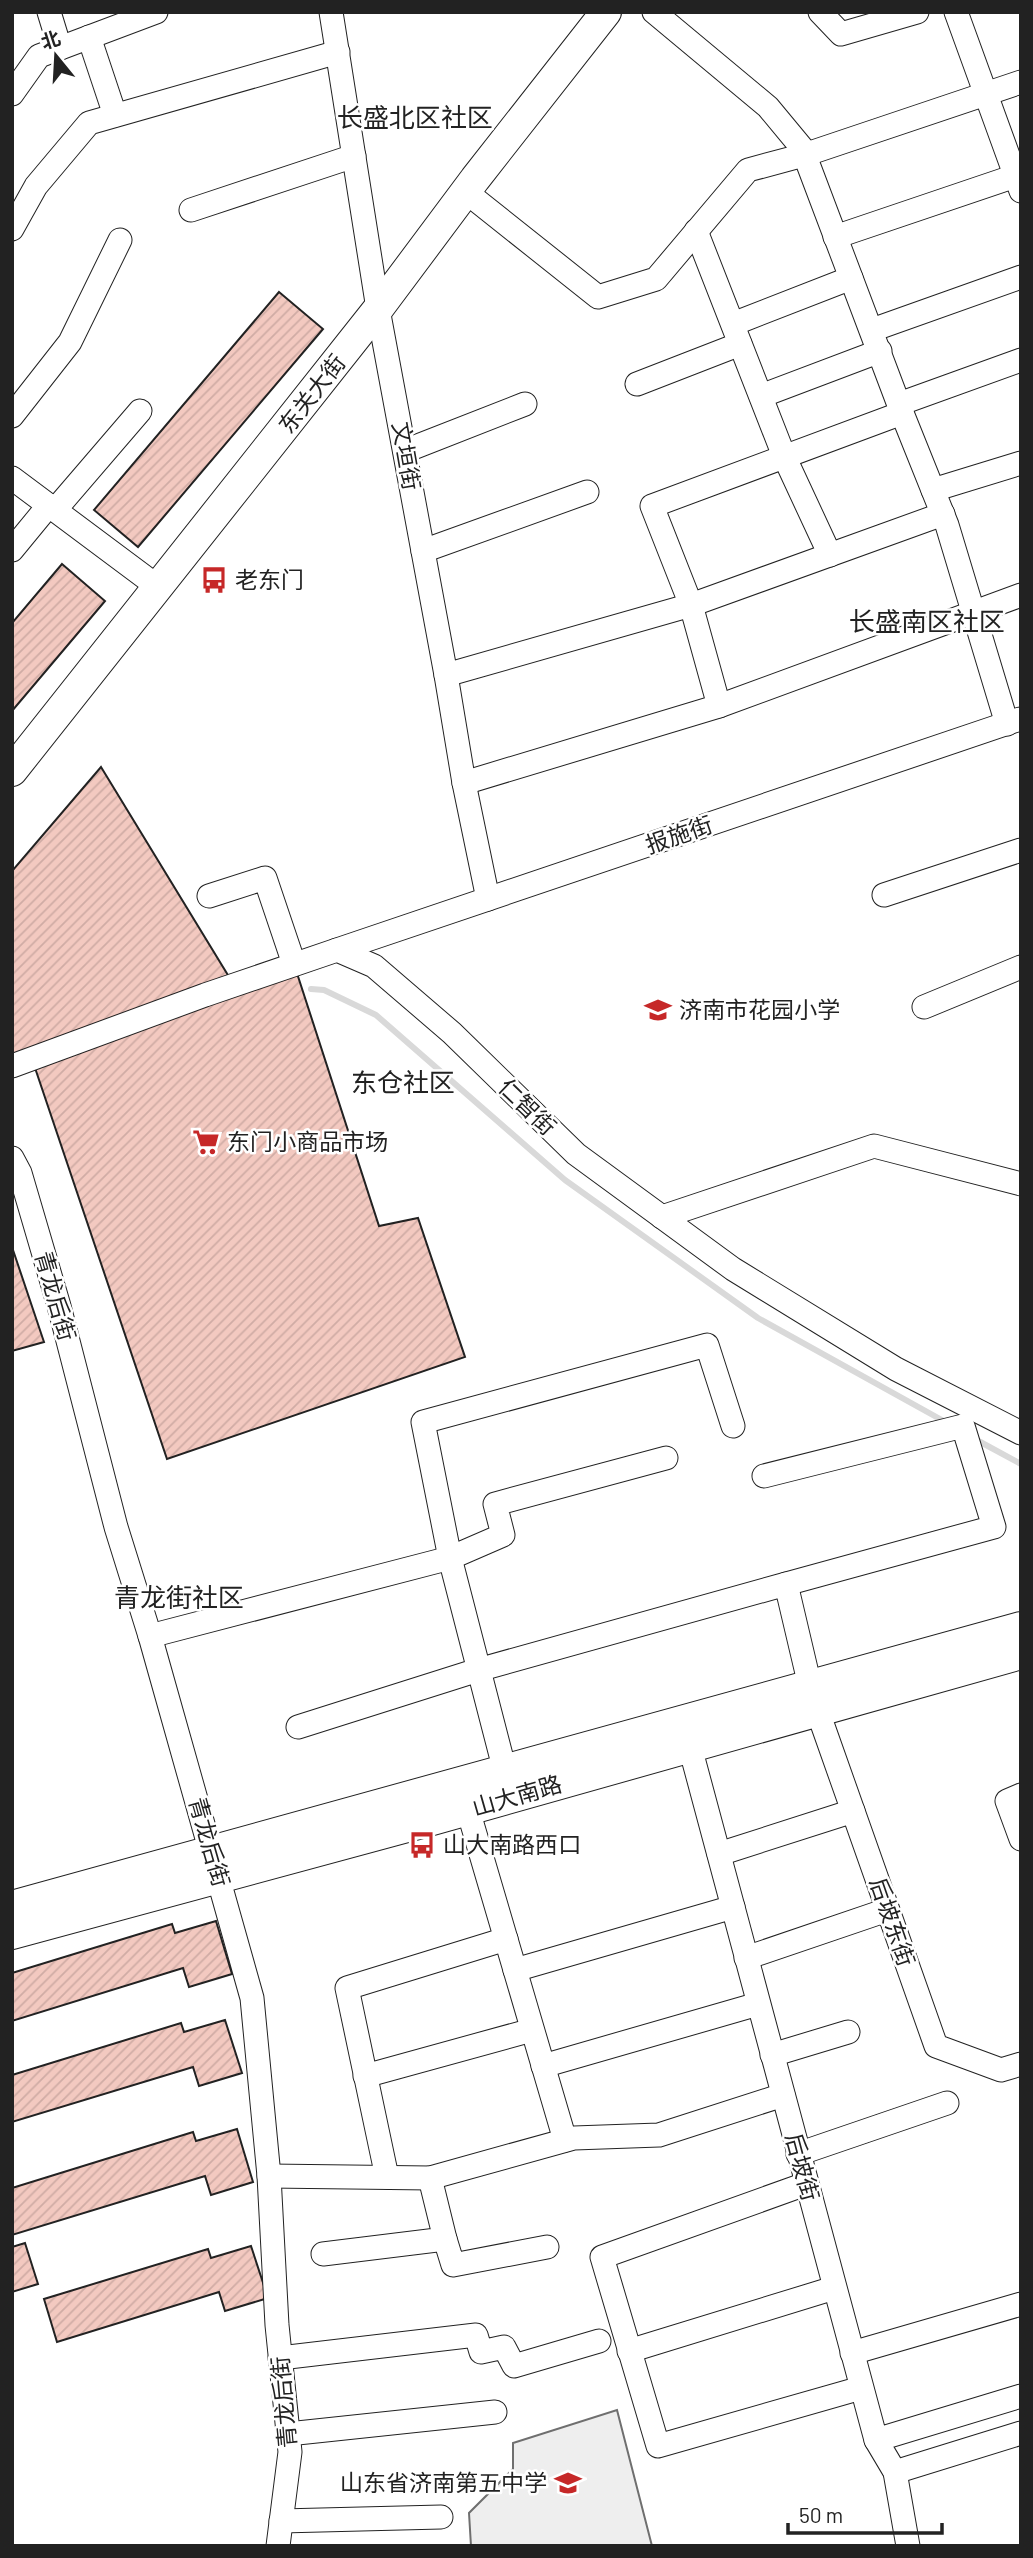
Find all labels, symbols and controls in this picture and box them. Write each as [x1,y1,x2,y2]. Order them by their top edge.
north arrow [21,21,91,91]
text: 北 [38,25,63,53]
district label: 长盛北区社区 [337,101,493,132]
street label: 东关大街 [272,349,351,438]
street label: 文垣街 [387,419,427,492]
bus stop icon: 老东门 [199,565,229,595]
place label: 老东门 [235,565,304,593]
district label: 长盛南区社区 [849,605,1005,636]
street label: 报施街 [641,810,716,859]
school or university icon: 济南市花园小学 [643,995,673,1025]
place label: 济南市花园小学 [679,995,840,1023]
district label: 东仓社区 [351,1066,455,1097]
street label: 仁智街 [493,1072,562,1140]
supermarket icon: 东门小商品市场 [191,1127,221,1157]
place label: 东门小商品市场 [227,1127,388,1155]
street label: 青龙后街 [30,1248,82,1344]
district label: 青龙街社区 [114,1581,244,1612]
street label: 山大南路 [469,1769,565,1821]
street label: 青龙后街 [184,1794,236,1890]
bus stop icon: 山大南路西口 [407,1830,437,1860]
place label: 山大南路西口 [443,1830,581,1858]
street label: 后坡东街 [865,1874,921,1970]
street label: 后坡街 [781,2130,825,2204]
street label: 青龙后街 [265,2355,301,2449]
place label: 山东省济南第五中学 [340,2468,547,2496]
school or university icon: 山东省济南第五中学 [553,2468,583,2498]
scale bar [788,2492,942,2536]
text: 50 m [799,2502,843,2527]

